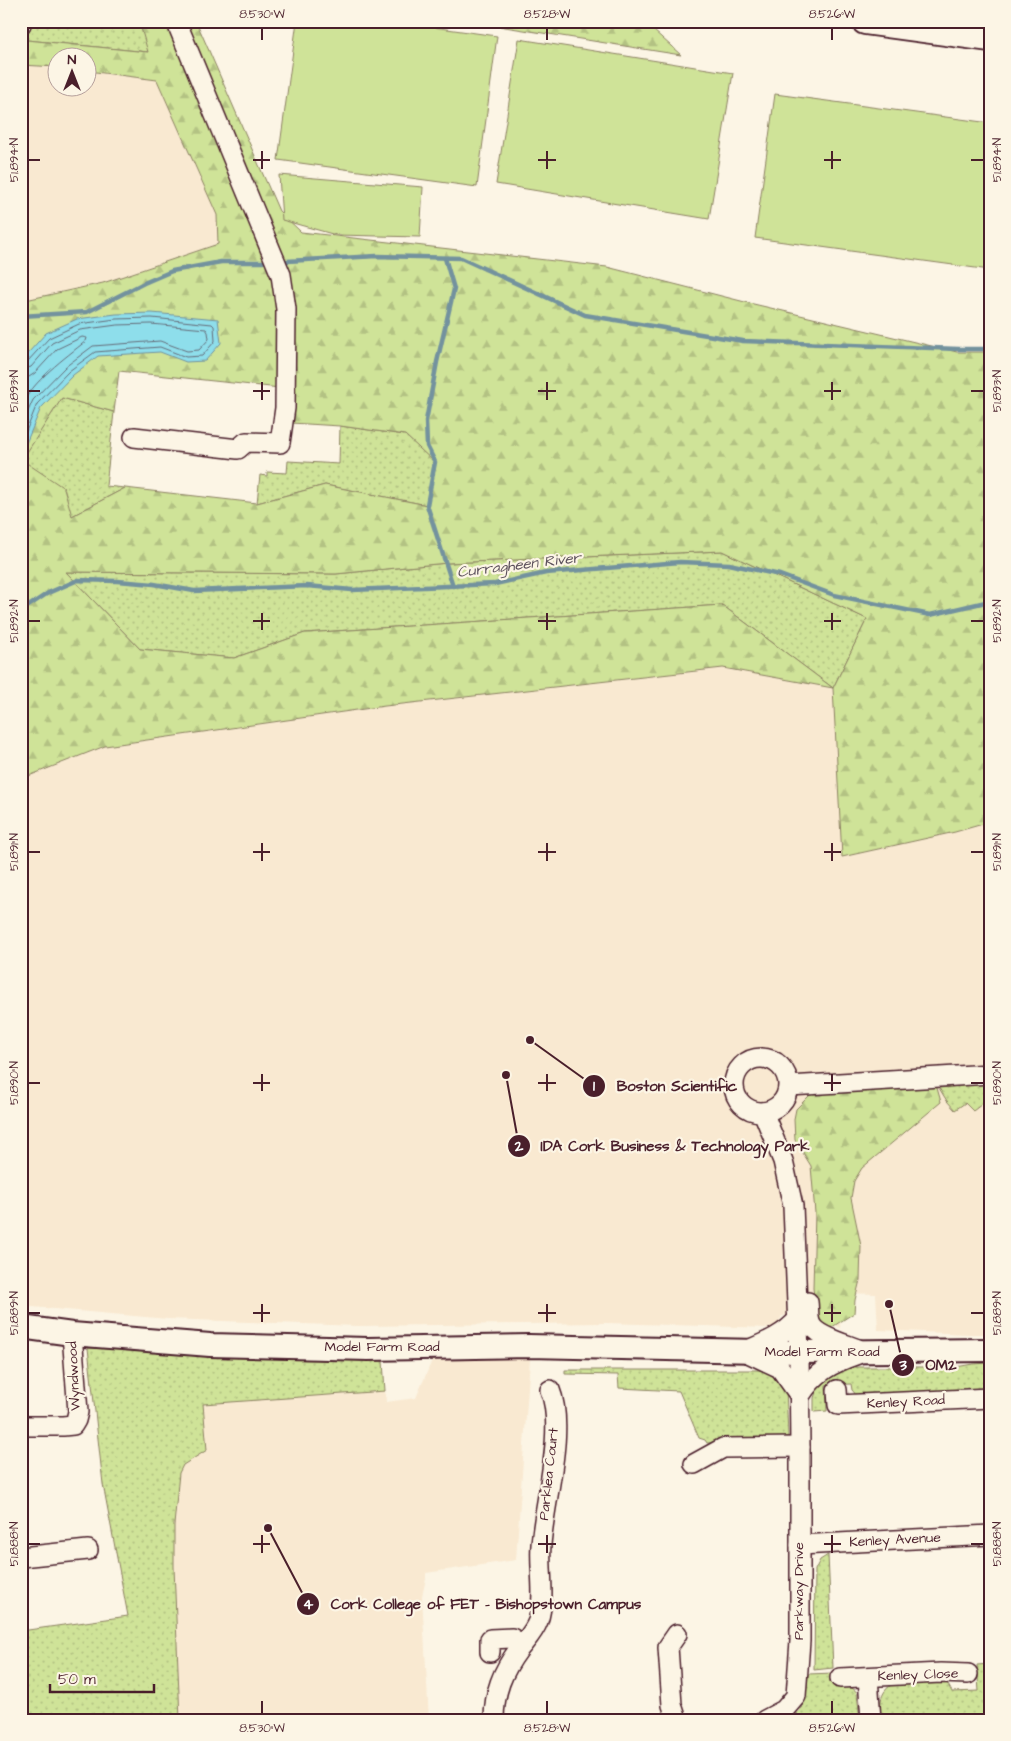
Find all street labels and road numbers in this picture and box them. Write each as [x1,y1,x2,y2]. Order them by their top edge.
street label: Model Farm Road [324,1337,440,1357]
street label: Wyndwood [62,1341,86,1411]
street label: Model Farm Road [764,1342,880,1362]
street label: Kenley Road [866,1390,946,1414]
street label: Parklea Court [534,1426,564,1521]
street label: Kenley Avenue [849,1528,942,1552]
street label: Parkway Drive [789,1542,809,1640]
street label: Kenley Close [877,1664,959,1686]

